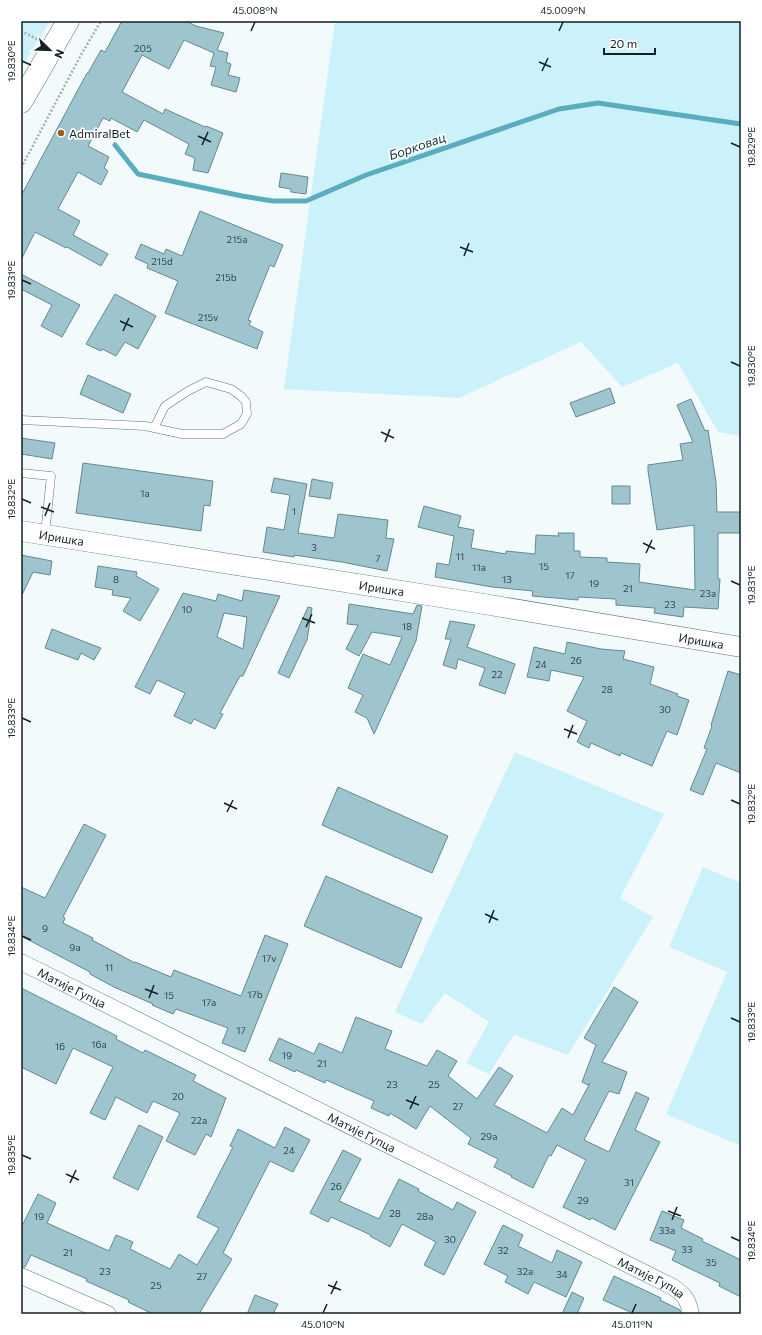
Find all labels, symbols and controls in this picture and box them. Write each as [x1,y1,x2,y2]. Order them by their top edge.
text: 45.008°N [232,4,278,16]
text: 45.009°N [540,4,586,16]
north arrow [30,30,70,70]
scale bar [604,30,655,56]
text: 20 m [610,36,637,50]
text: 19.830°E [5,40,17,82]
house number: 205 [134,42,152,54]
text: N [52,48,67,60]
place label: AdmiralBet [69,126,130,140]
text: 19.829°E [745,127,757,167]
marker: AdmiralBet [56,128,66,138]
water label: Борковац [386,129,448,163]
house number: 215a [227,233,247,245]
house number: 215d [151,255,173,267]
text: 19.831°E [5,260,17,300]
house number: 215b [215,271,237,283]
house number: 215v [198,311,218,323]
text: 19.830°E [745,345,757,387]
text: 19.832°E [5,479,17,519]
house number: 1a [140,487,150,499]
house number: 1 [292,505,296,517]
street label: Иришка [38,527,85,548]
house number: 3 [311,541,317,553]
house number: 11 [456,550,464,562]
house number: 7 [375,552,381,564]
house number: 15 [539,560,549,572]
house number: 11a [472,561,486,573]
text: 19.831°E [745,565,757,605]
house number: 17 [565,569,575,581]
house number: 8 [113,573,119,585]
house number: 13 [502,573,512,585]
street label: Иришка [358,577,405,598]
house number: 19 [589,577,599,589]
house number: 21 [623,582,633,594]
house number: 23a [700,587,716,599]
house number: 23 [664,598,676,610]
house number: 10 [182,603,192,615]
house number: 18 [402,620,412,632]
street label: Иришка [678,630,725,651]
house number: 26 [570,654,582,666]
house number: 24 [535,658,547,670]
house number: 22 [491,668,503,680]
house number: 28 [601,683,613,695]
text: 19.833°E [5,698,17,738]
house number: 30 [659,703,671,715]
text: 19.832°E [745,784,757,824]
text: 19.834°E [5,916,17,956]
house number: 9 [42,922,48,934]
house number: 9a [69,941,81,953]
house number: 17v [262,952,276,964]
house number: 11 [105,961,113,973]
street label: Матије Гупца [36,965,108,1010]
house number: 17b [247,988,263,1000]
house number: 15 [164,989,174,1001]
house number: 17a [202,996,216,1008]
text: 19.833°E [745,1002,757,1042]
house number: 17 [236,1024,246,1036]
house number: 16a [91,1038,107,1050]
house number: 16 [55,1040,65,1052]
house number: 19 [282,1049,292,1061]
house number: 21 [317,1057,327,1069]
house number: 23 [386,1078,398,1090]
house number: 25 [428,1078,440,1090]
house number: 20 [172,1090,184,1102]
house number: 27 [453,1100,463,1112]
street label: Матије Гупца [326,1109,398,1155]
house number: 22a [191,1114,207,1126]
house number: 29a [481,1130,497,1142]
text: 19.835°E [5,1135,17,1175]
house number: 24 [283,1144,295,1156]
house number: 31 [624,1176,634,1188]
house number: 26 [330,1180,342,1192]
house number: 29 [577,1194,589,1206]
house number: 28 [389,1207,401,1219]
house number: 19 [34,1210,44,1222]
house number: 28a [417,1210,433,1222]
text: 19.834°E [745,1221,757,1261]
house number: 33a [659,1224,675,1236]
house number: 30 [444,1233,456,1245]
house number: 33 [681,1243,693,1255]
house number: 32 [497,1244,509,1256]
house number: 21 [63,1246,73,1258]
street label: Матије Гупца [616,1254,688,1301]
house number: 35 [705,1256,717,1268]
house number: 23 [99,1265,111,1277]
house number: 32a [517,1265,533,1277]
house number: 34 [556,1268,568,1280]
house number: 27 [197,1270,207,1282]
house number: 25 [150,1279,162,1291]
text: 45.010°N [301,1318,345,1330]
text: 45.011°N [611,1318,653,1330]

